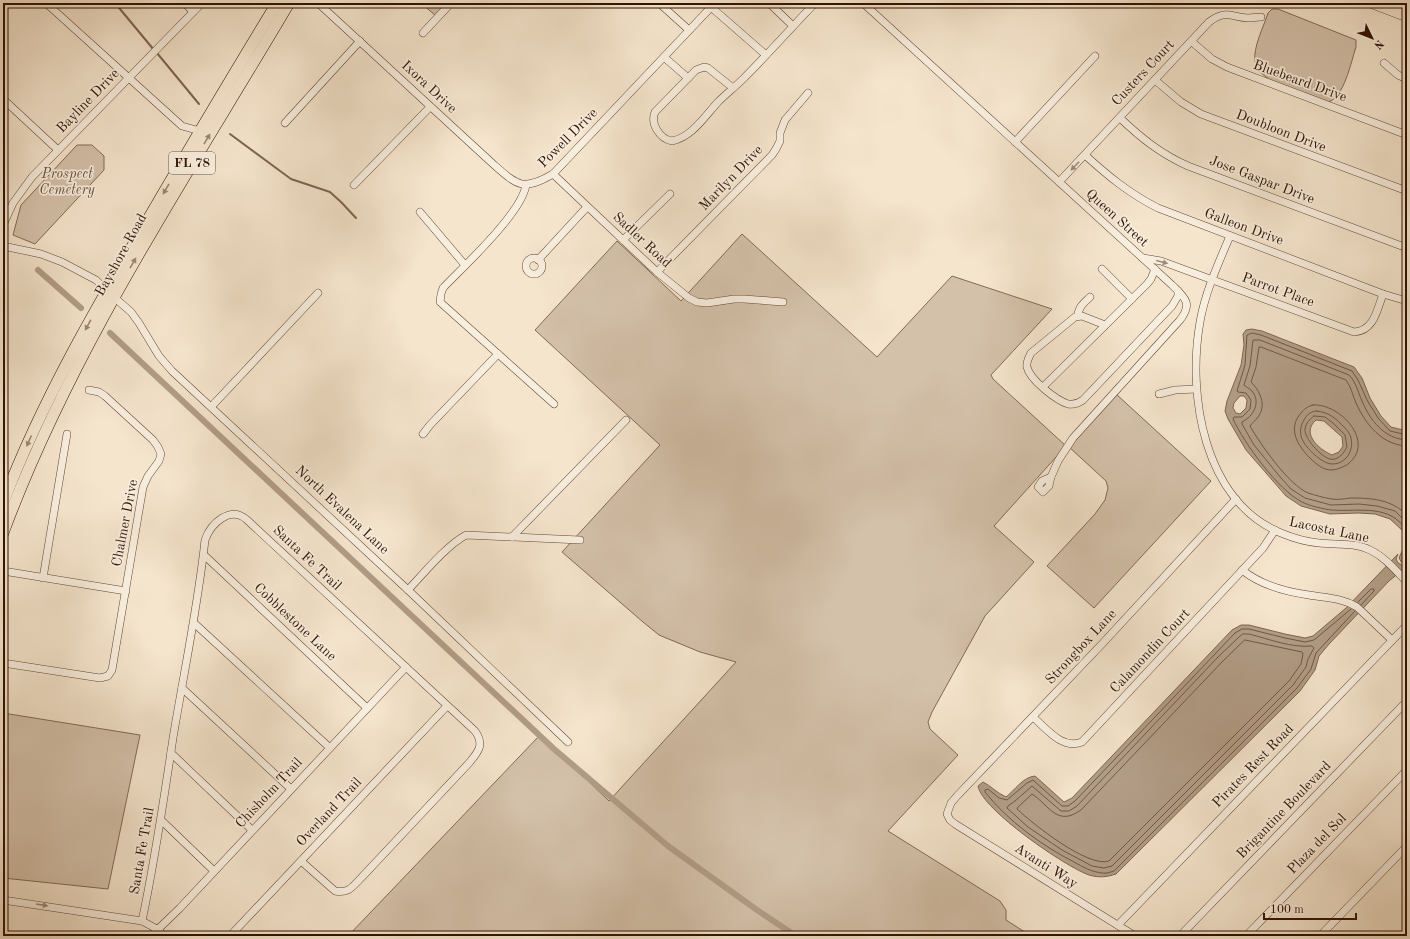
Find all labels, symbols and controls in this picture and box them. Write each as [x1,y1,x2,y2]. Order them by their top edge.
north arrow [1352,18,1392,58]
street label: Custers Court [1109,37,1177,109]
text: N [1371,37,1385,51]
street label: Ixora Drive [399,58,459,116]
street label: Bluebeard Drive [1251,58,1349,104]
street label: Bayline Drive [54,66,122,136]
street label: Powell Drive [536,106,600,170]
street label: Doubloon Drive [1234,107,1328,155]
one-way arrow [203,133,210,145]
street label: Marilyn Drive [697,143,765,213]
road number: FL 78 [169,152,215,174]
street label: Jose Gaspar Drive [1207,153,1317,207]
one-way arrow [1070,161,1080,171]
park label: Prospect Cemetery [39,167,96,198]
one-way arrow [163,183,170,195]
street label: Queen Street [1083,186,1151,250]
street label: Galleon Drive [1203,206,1285,248]
street label: Sadler Road [610,210,674,270]
street label: Bayshore Road [93,212,149,298]
one-way arrow [130,257,137,269]
one-way arrow [1155,259,1168,265]
street label: Parrot Place [1240,270,1316,310]
one-way arrow [84,319,91,331]
one-way arrow [26,436,32,448]
street label: North Evalena Lane [292,463,392,557]
street label: Chalmer Drive [110,478,140,568]
street label: Lacosta Lane [1288,515,1370,545]
street label: Santa Fe Trail [270,523,344,593]
street label: Cobblestone Lane [251,580,339,664]
street label: Calamondin Court [1107,606,1193,696]
street label: Strongbox Lane [1043,607,1119,687]
street label: Pirates Rest Road [1210,722,1296,810]
street label: Chisholm Trail [233,755,305,831]
street label: Brigantine Boulevard [1234,759,1334,861]
street label: Overland Trail [294,775,364,849]
street label: Santa Fe Trail [127,806,157,896]
street label: Plaza del Sol [1285,811,1349,877]
street label: Avanti Way [1012,841,1081,891]
scale bar [1264,895,1356,921]
one-way arrow [36,902,48,908]
text: 100 m [1270,904,1304,916]

